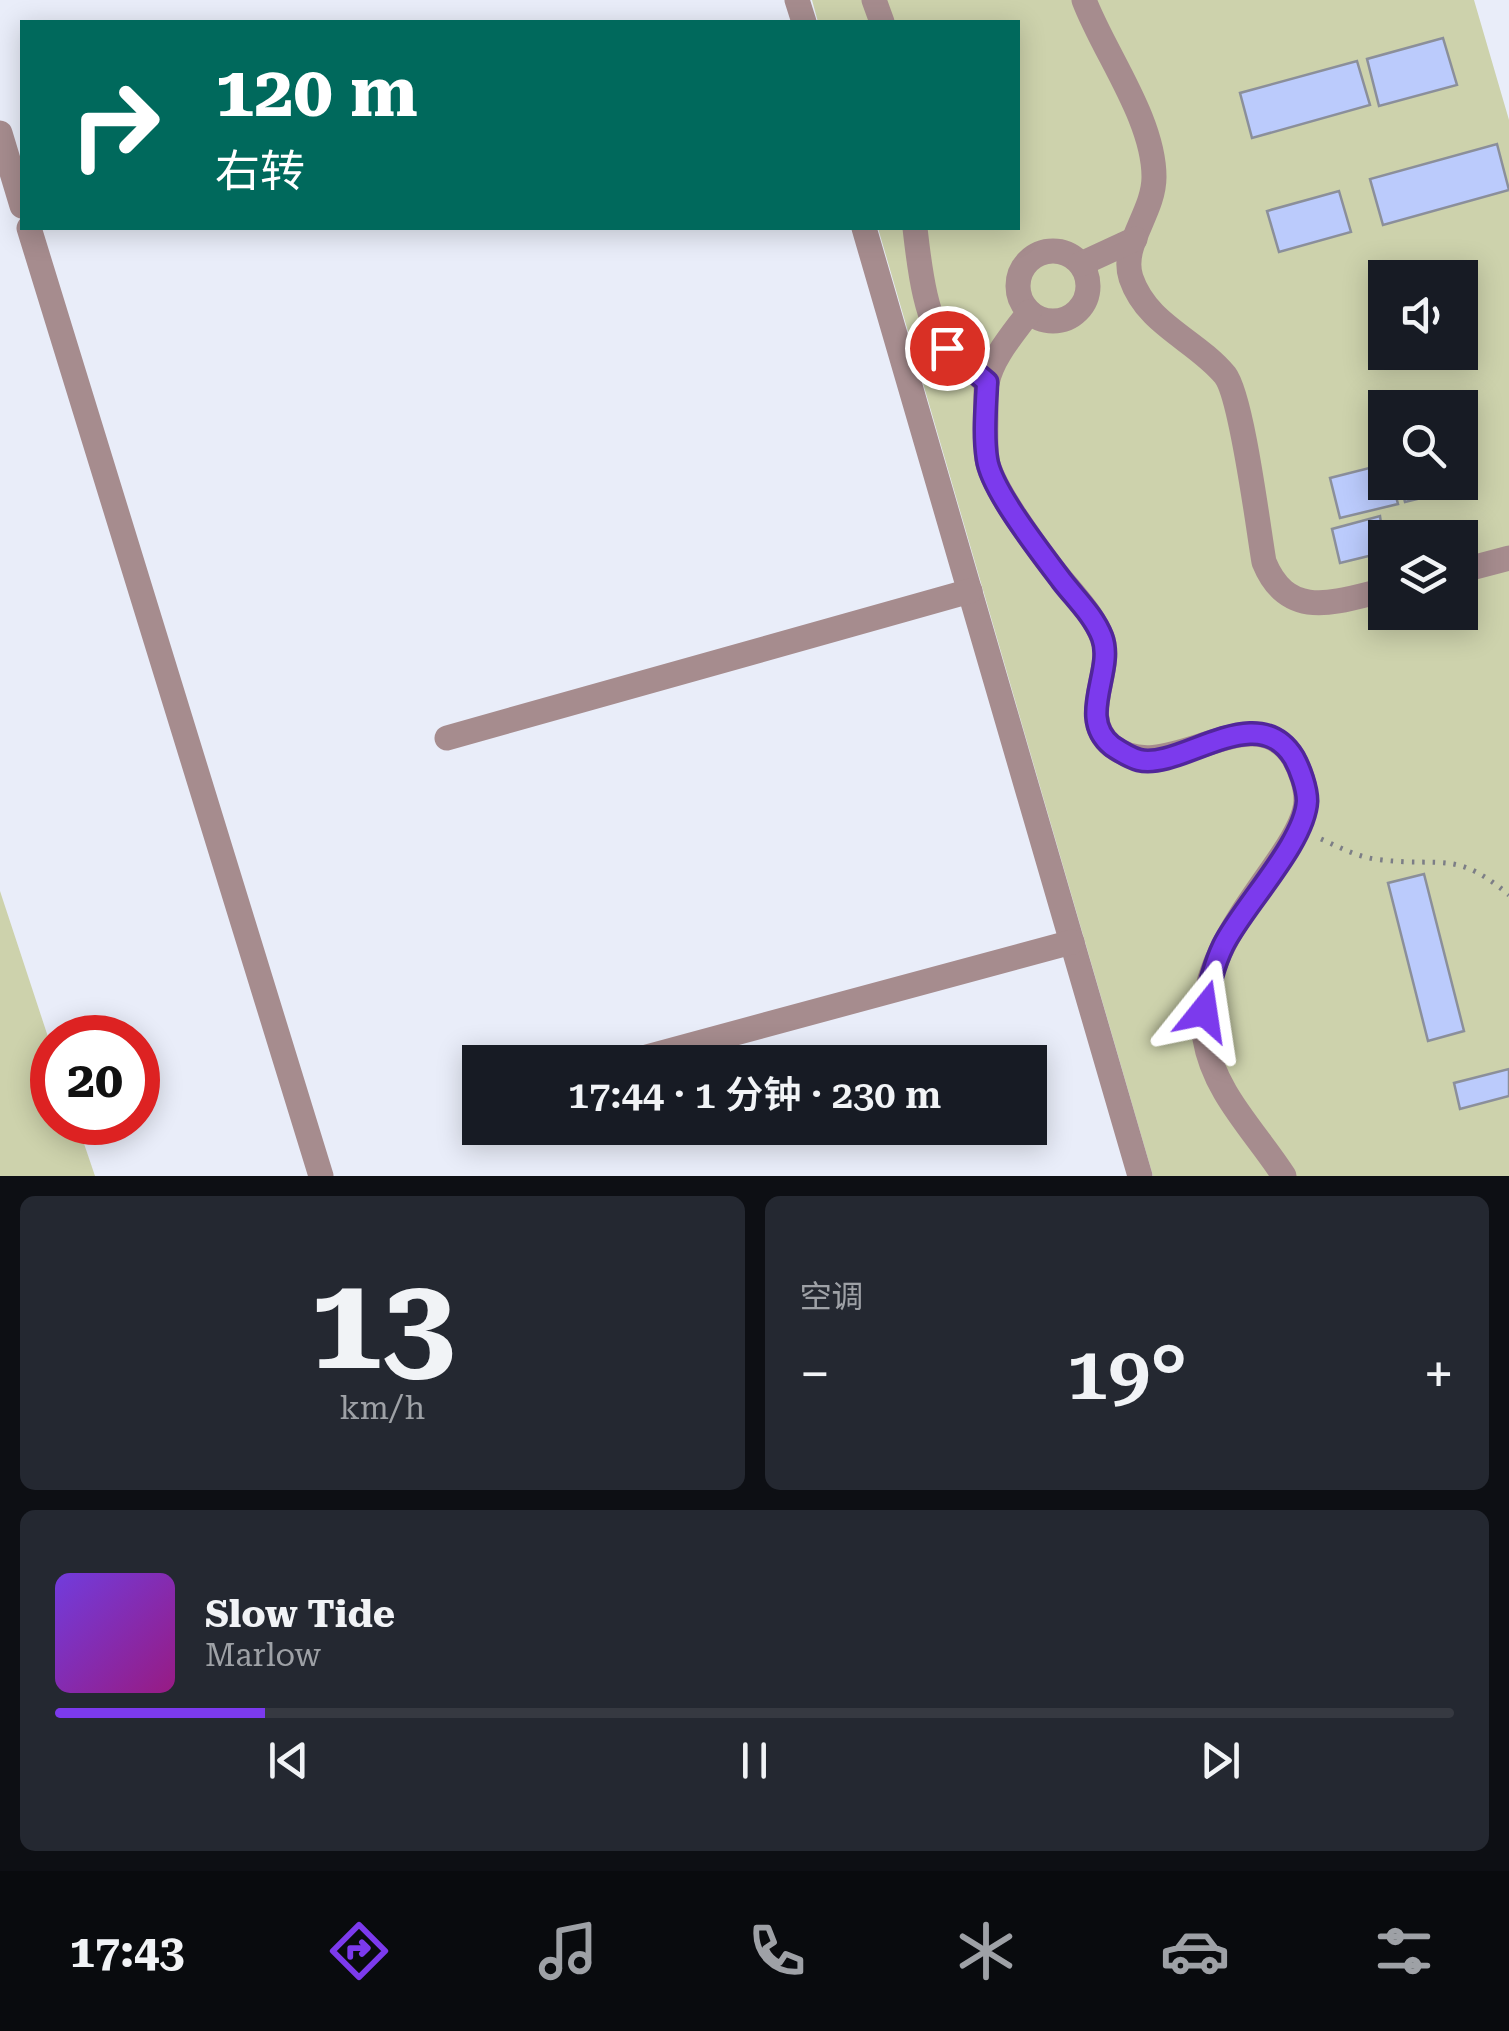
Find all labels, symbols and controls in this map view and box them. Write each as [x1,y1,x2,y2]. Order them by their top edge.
text: 120 m [215,51,418,133]
icon: right [50,60,180,190]
text: 右转 [215,145,305,198]
map controls [1368,260,1478,630]
button: sound [1368,260,1478,370]
pin [905,306,990,391]
icon: arrive [920,321,975,376]
button: search [1368,390,1478,500]
button: layers [1368,520,1478,630]
position arrow [1152,959,1256,1063]
speed limit sign: 20 [30,1015,160,1145]
text: 17:44 · 1 分钟 · 230 m [568,1073,941,1117]
text: 13 [309,1247,455,1400]
text: 空调 [800,1278,864,1316]
text: 19° [1066,1329,1187,1417]
text: − [800,1342,830,1406]
text: + [1423,1342,1454,1406]
text: km/h [339,1389,425,1427]
text: Slow Tide [205,1592,395,1636]
text: Marlow [205,1636,321,1674]
icon: previous [261,1733,316,1788]
icon: pause [727,1733,782,1788]
icon: next [1193,1733,1248,1788]
icon: directions [324,1916,394,1986]
icon: music [533,1916,603,1986]
icon: phone [742,1916,812,1986]
icon: climate [951,1916,1021,1986]
icon: car [1160,1916,1230,1986]
icon: filters [1369,1916,1439,1986]
text: 17:43 [70,1925,184,1978]

